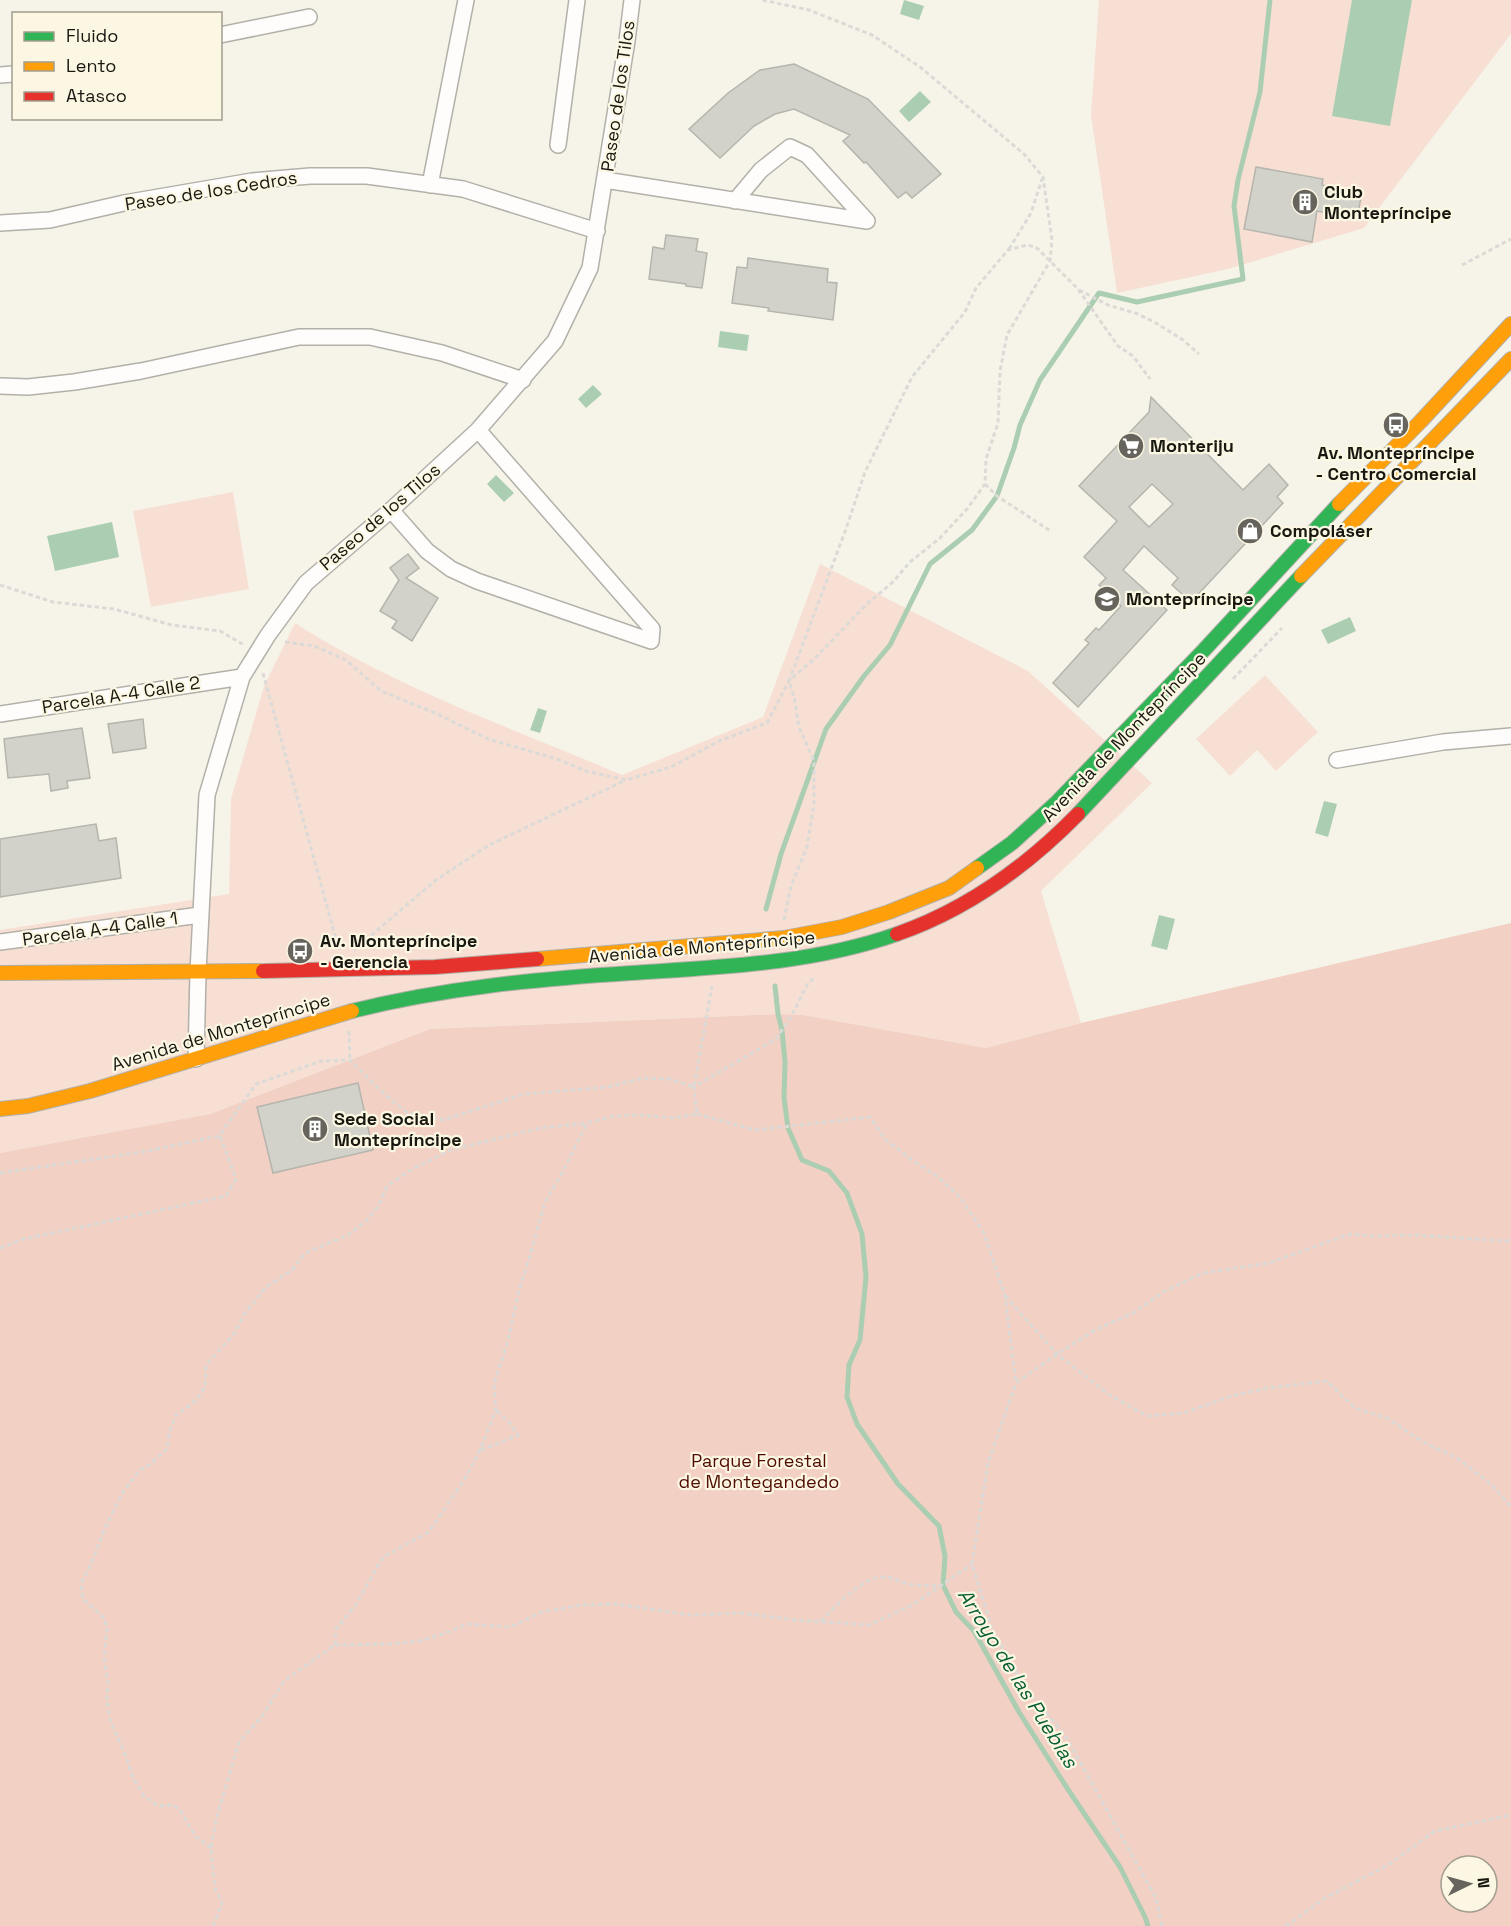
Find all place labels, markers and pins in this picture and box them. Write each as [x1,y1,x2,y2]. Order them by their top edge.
place label: Club Montepríncipe [1324,180,1452,224]
building icon: Club Montepríncipe [1290,187,1320,217]
bus stop icon: Av. Montepríncipe - Centro Comercial [1381,410,1411,440]
supermarket icon: Monteriju [1116,431,1146,461]
place label: Monteriju [1150,434,1234,457]
place label: Av. Montepríncipe - Centro Comercial [1316,441,1477,485]
shop icon: Compoláser [1235,516,1265,546]
place label: Compoláser [1270,519,1373,542]
school or university icon: Montepríncipe [1092,584,1122,614]
place label: Montepríncipe [1126,587,1254,610]
place label: Av. Montepríncipe - Gerencia [320,929,477,973]
bus stop icon: Av. Montepríncipe - Gerencia [285,936,315,966]
place label: Sede Social Montepríncipe [334,1107,462,1151]
building icon: Sede Social Montepríncipe [300,1114,330,1144]

